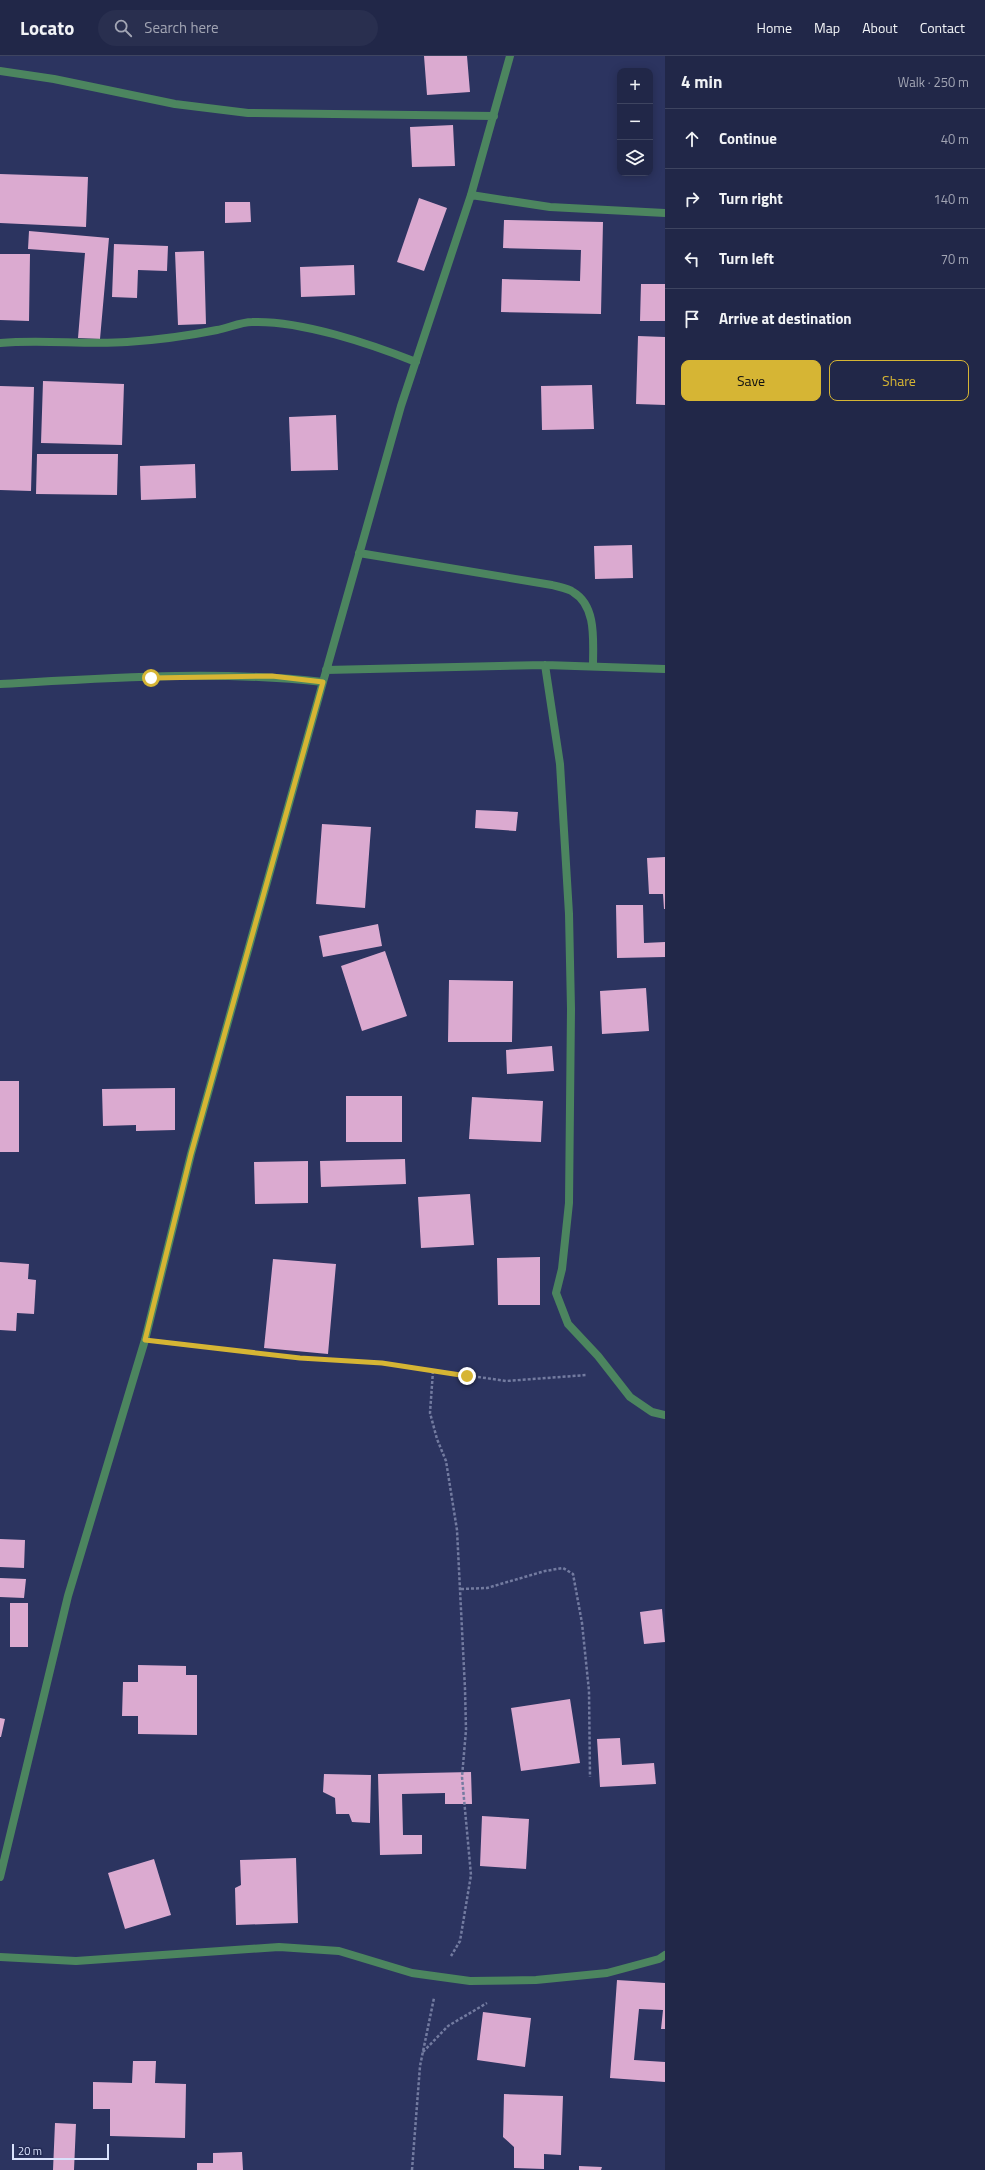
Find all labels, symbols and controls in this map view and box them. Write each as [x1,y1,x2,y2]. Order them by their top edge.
search box [98,10,378,46]
text: Locato [20,13,74,42]
text: Search here [144,16,219,39]
icon: search [112,17,134,39]
text: Home [757,17,792,38]
text: Map [814,17,840,38]
text: About [862,17,898,38]
text: Contact [920,17,965,38]
map controls [617,68,653,176]
button: + [617,68,653,104]
text: 4 min [681,69,722,95]
text: Walk · 250 m [898,72,969,92]
button: − [617,104,653,140]
text: Continue [719,127,777,150]
icon: ahead [681,128,703,150]
text: 40 m [941,129,969,149]
button: layers [617,140,653,176]
text: Turn right [719,187,783,210]
icon: right [681,188,703,210]
text: 140 m [933,189,969,209]
text: Turn left [719,247,774,270]
icon: left [681,248,703,270]
text: 70 m [941,249,969,269]
text: Arrive at destination [719,307,852,330]
icon: arrive [681,308,703,330]
button: Save [681,360,821,401]
button: Share [829,360,969,401]
route start [142,669,160,687]
route end [458,1367,476,1385]
scale bar [12,2142,109,2161]
text: 20 m [18,2143,42,2159]

